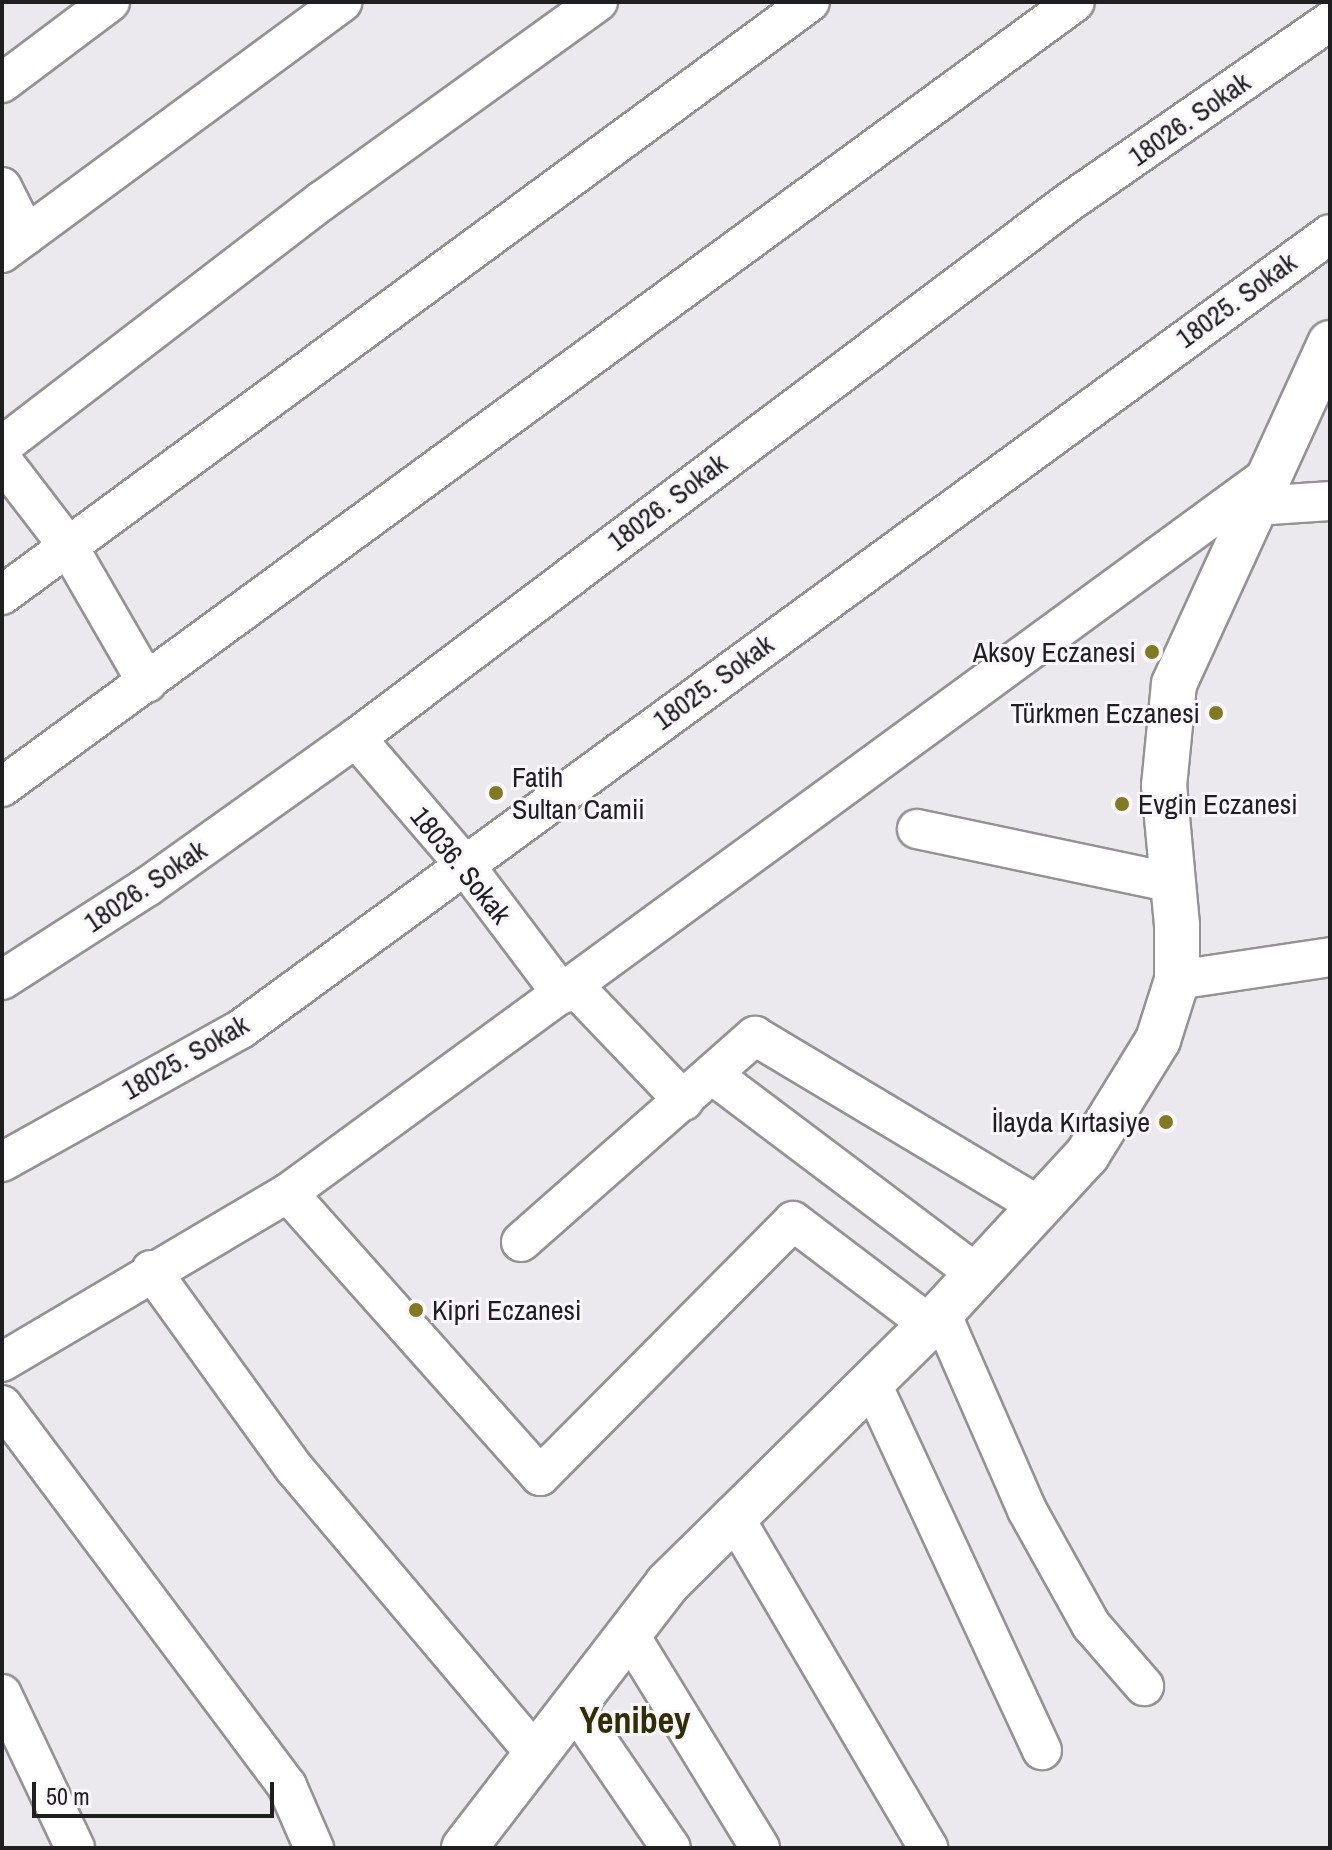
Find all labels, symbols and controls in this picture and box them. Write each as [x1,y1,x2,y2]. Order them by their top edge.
street label: 18026. Sokak [1122,65,1256,173]
street label: 18025. Sokak [1169,245,1303,355]
street label: 18026. Sokak [601,446,733,558]
street label: 18025. Sokak [646,627,780,737]
place label: Aksoy Eczanesi [973,635,1136,669]
marker: Aksoy Eczanesi [1143,643,1161,661]
place label: Türkmen Eczanesi [1011,696,1200,730]
marker: Türkmen Eczanesi [1207,704,1225,722]
place label: Fatih Sultan Camii [512,760,645,826]
marker: Fatih Sultan Camii [487,784,505,802]
place label: Evgin Eczanesi [1138,787,1298,821]
marker: Evgin Eczanesi [1113,795,1131,813]
street label: 18036. Sokak [404,800,518,930]
street label: 18026. Sokak [77,833,213,939]
street label: 18025. Sokak [116,1007,254,1107]
place label: İlayda Kırtasiye [992,1105,1150,1139]
marker: İlayda Kırtasiye [1157,1113,1175,1131]
place label: Kipri Eczanesi [432,1293,581,1327]
marker: Kipri Eczanesi [407,1301,425,1319]
district label: Yenibey [579,1699,691,1743]
scale bar [36,1766,278,1816]
text: 50 m [46,1780,90,1812]

